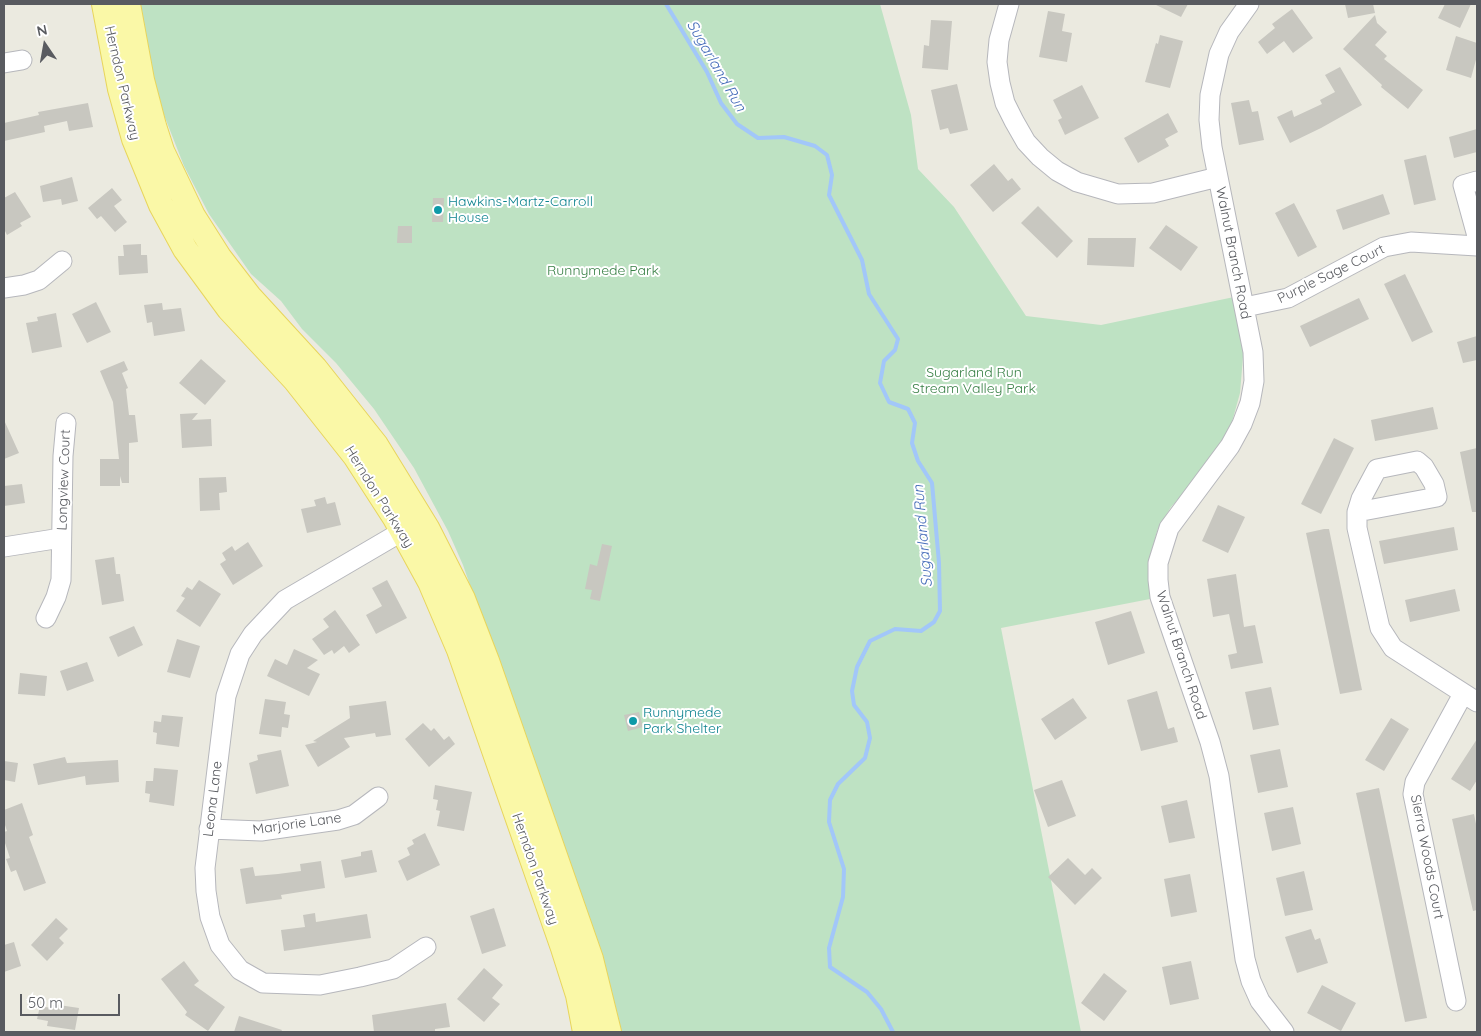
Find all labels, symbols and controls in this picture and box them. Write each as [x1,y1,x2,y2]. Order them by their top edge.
water label: Sugarland Run [683,17,749,115]
north arrow [20,20,70,70]
text: N [35,20,49,40]
street label: Herndon Parkway [101,24,143,142]
street label: Walnut Branch Road [1212,185,1254,321]
place label: Hawkins-Martz-Carroll House [448,194,593,226]
marker: Hawkins-Martz-Carroll House [432,204,444,216]
street label: Purple Sage Court [1275,241,1387,307]
park label: Runnymede Park [547,263,659,279]
park label: Sugarland Run Stream Valley Park [912,365,1036,398]
street label: Longview Court [54,429,74,531]
street label: Herndon Parkway [341,443,417,551]
water label: Sugarland Run [910,484,936,588]
street label: Walnut Branch Road [1152,588,1210,722]
place label: Runnymede Park Shelter [643,705,721,738]
marker: Runnymede Park Shelter [627,715,639,727]
street label: Leona Lane [200,760,226,838]
street label: Sierra Woods Court [1407,793,1447,921]
street label: Marjorie Lane [251,809,343,839]
street label: Herndon Parkway [508,811,562,927]
scale bar [22,984,122,1016]
text: 50 m [28,993,63,1012]

